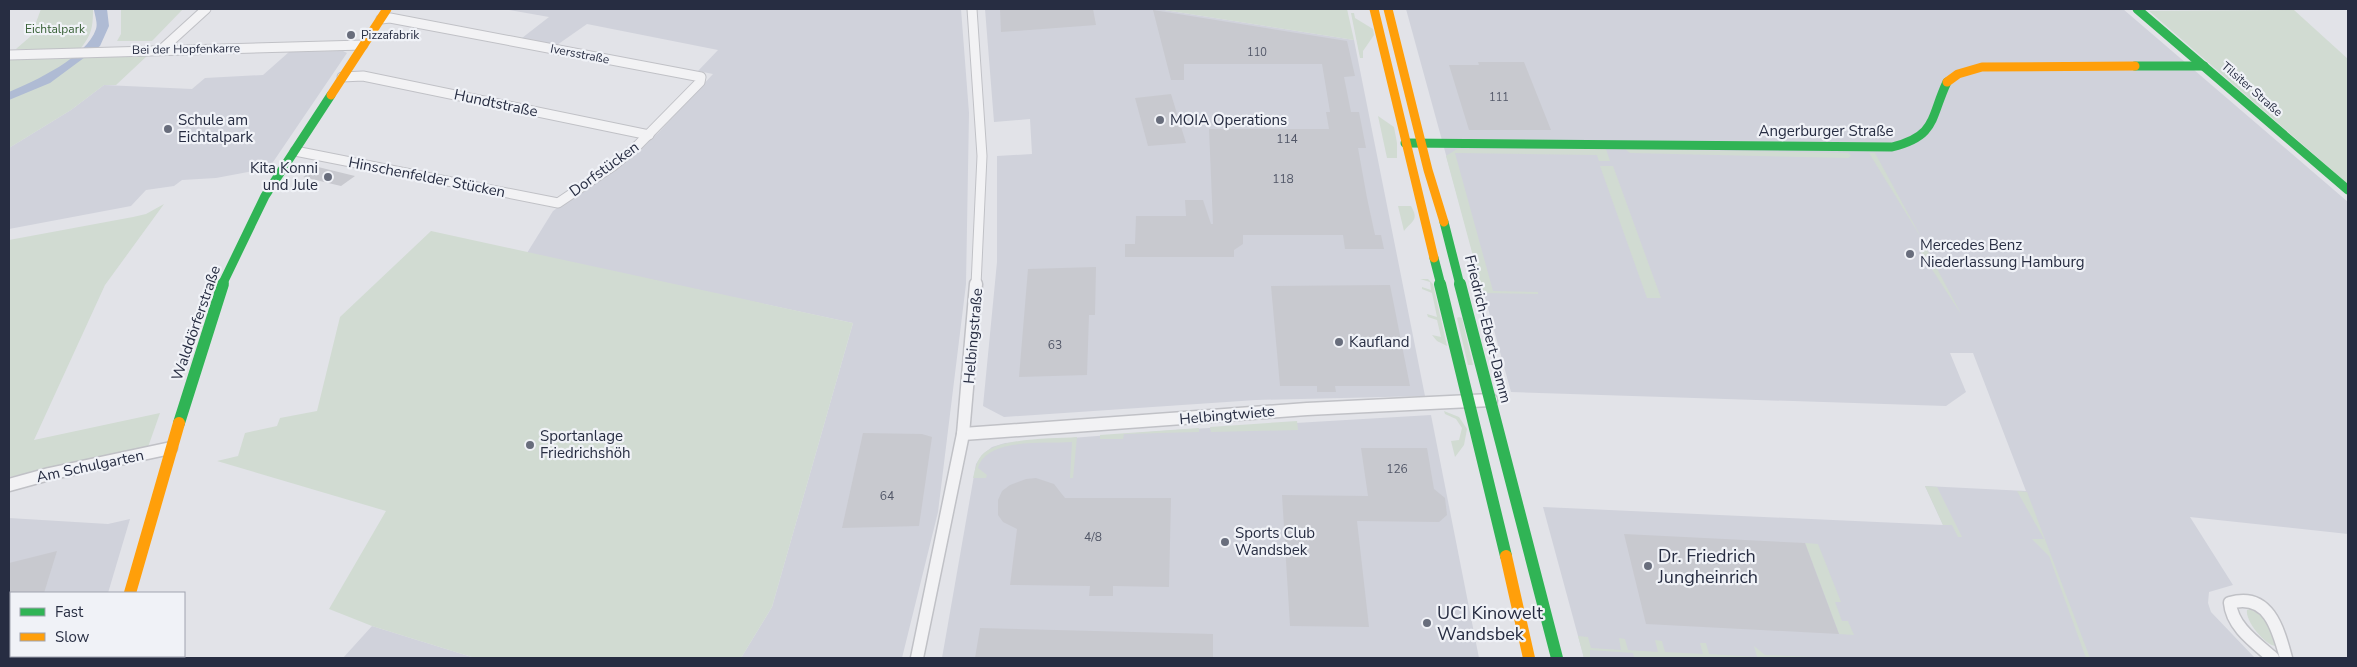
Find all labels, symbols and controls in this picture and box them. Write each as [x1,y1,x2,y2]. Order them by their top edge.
park label: Eichtalpark [25,21,86,37]
place label: Pizzafabrik [361,27,420,43]
marker: Pizzafabrik [345,29,357,41]
street label: Bei der Hopfenkarre [132,40,240,58]
street label: Iversstraße [549,40,611,68]
house number: 110 [1247,45,1267,60]
street label: Tilsiter Straße [2218,58,2286,120]
street label: Hundtstraße [452,84,540,122]
house number: 111 [1489,90,1509,105]
place label: Schule am Eichtalpark [178,110,253,147]
place label: MOIA Operations [1170,110,1287,130]
marker: MOIA Operations [1154,114,1166,126]
street label: Angerburger Straße [1759,121,1893,141]
marker: Schule am Eichtalpark [162,123,174,135]
house number: 114 [1276,131,1298,147]
street label: Dorfstücken [565,137,643,201]
street label: Hinschenfelder Stücken [347,152,507,202]
place label: Kita Konni und Jule [250,158,318,195]
marker: Kita Konni und Jule [322,171,334,183]
house number: 118 [1272,171,1294,187]
place label: Mercedes Benz Niederlassung Hamburg [1920,235,2085,272]
marker: Mercedes Benz Niederlassung Hamburg [1904,248,1916,260]
street label: Friedrich-Ebert-Damm [1460,253,1516,405]
street label: Walddörferstraße [167,263,225,383]
street label: Helbingstraße [959,287,987,385]
place label: Kaufland [1349,332,1409,352]
marker: Kaufland [1333,336,1345,348]
house number: 63 [1048,337,1062,353]
street label: Helbingtwiete [1178,401,1276,429]
place label: Sportanlage Friedrichshöh [540,426,631,463]
marker: Sportanlage Friedrichshöh [524,439,536,451]
street label: Am Schulgarten [34,445,146,487]
house number: 126 [1386,461,1408,477]
house number: 64 [880,488,894,504]
place label: Sports Club Wandsbek [1235,523,1315,560]
house number: 4/8 [1084,529,1102,545]
marker: Sports Club Wandsbek [1219,536,1231,548]
place label: Dr. Friedrich Jungheinrich [1657,544,1758,589]
marker: Dr. Friedrich Jungheinrich [1642,560,1654,572]
legend [10,592,185,657]
place label: UCI Kinowelt Wandsbek [1437,601,1544,646]
text: Fast [55,602,84,622]
marker: UCI Kinowelt Wandsbek [1421,617,1433,629]
text: Slow [55,627,90,647]

